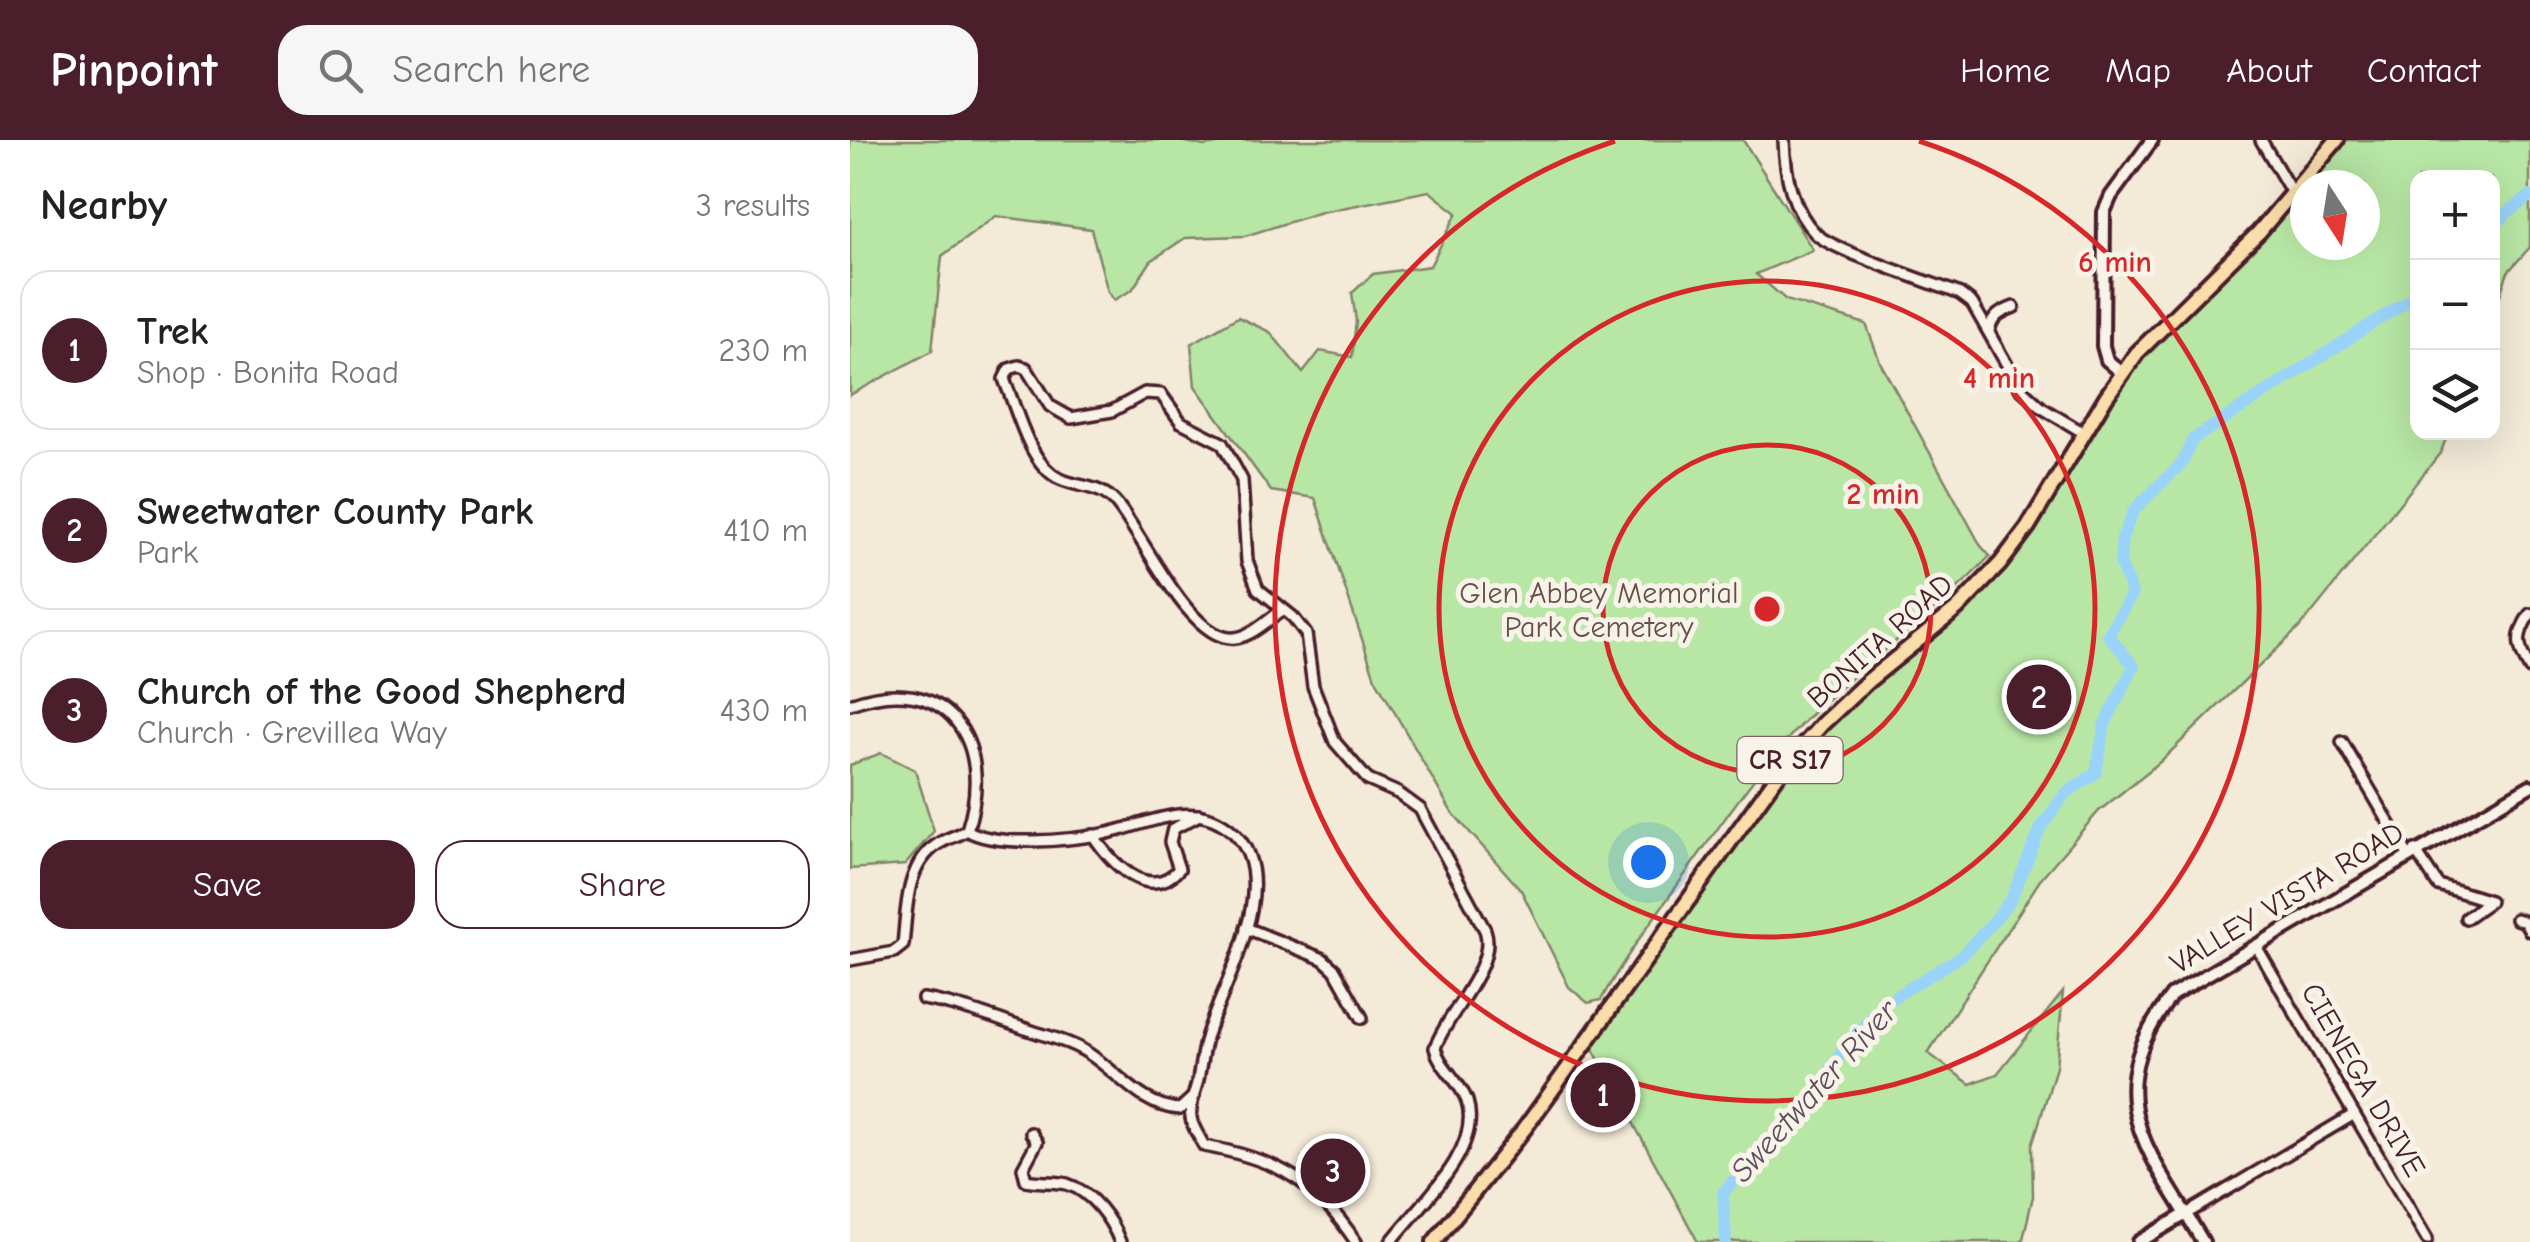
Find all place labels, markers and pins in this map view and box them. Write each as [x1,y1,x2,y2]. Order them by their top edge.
centre of rings [1749,591,1785,627]
pin: 2 [2006,660,2072,734]
pin: 1 [1570,1058,1636,1132]
pin: 3 [1300,1134,1366,1208]

